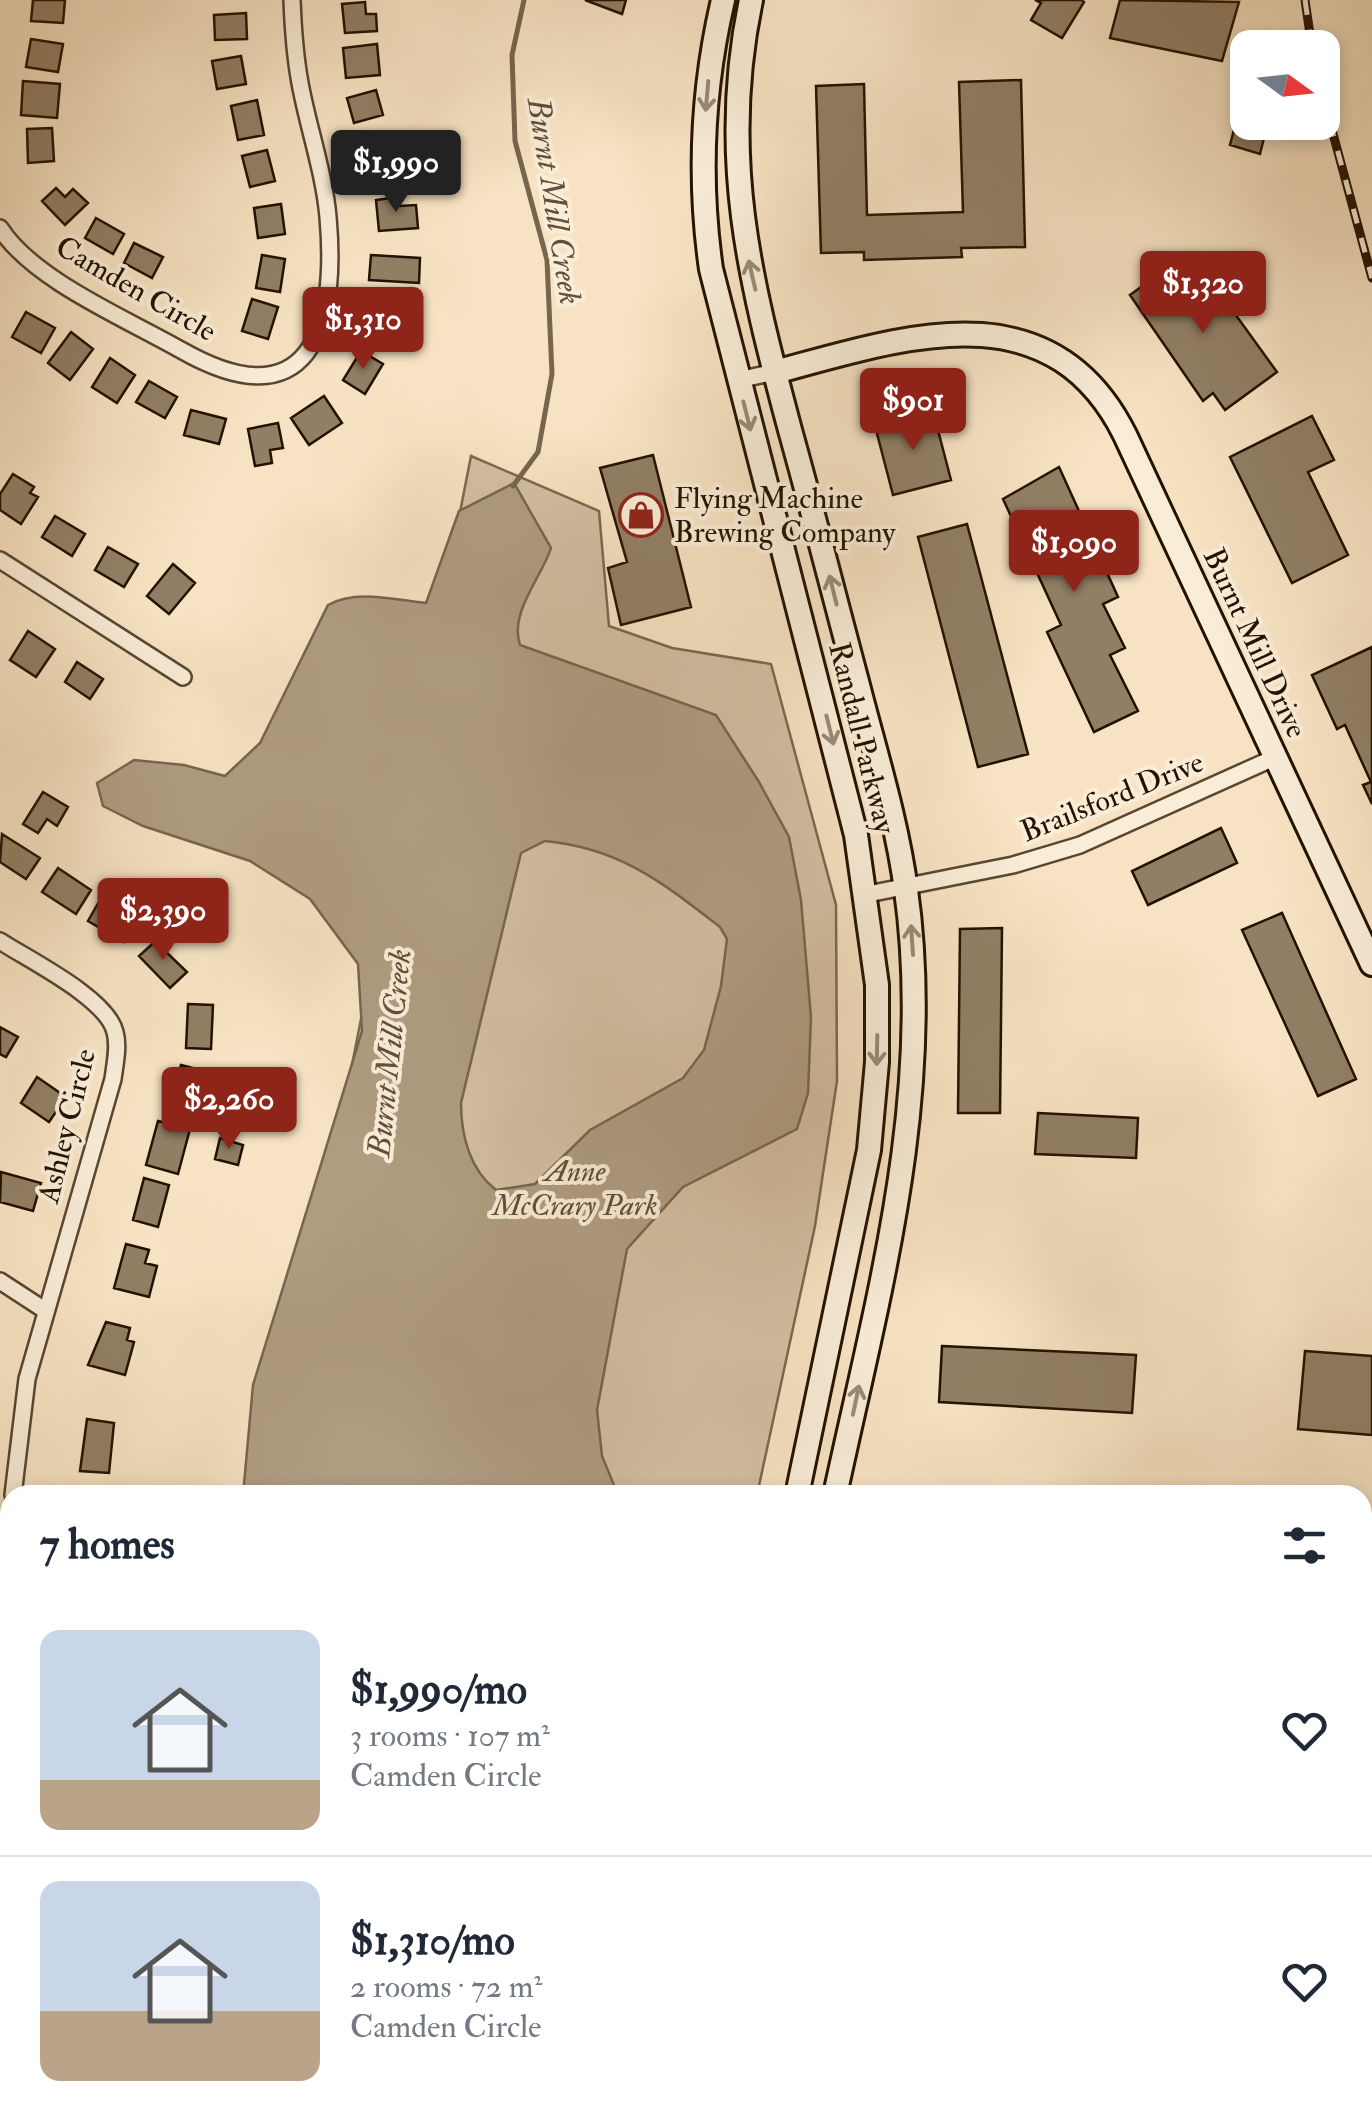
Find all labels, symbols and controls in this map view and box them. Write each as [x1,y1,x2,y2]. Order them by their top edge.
north arrow [1230,30,1340,140]
map controls [1230,30,1340,140]
one-way arrow [697,79,716,112]
water label: Burnt Mill Creek [518,93,590,307]
pin: $1,990 [315,130,477,215]
text: $1,990 [353,142,439,182]
street label: Camden Circle [49,228,223,350]
pin: $1,320 [1122,251,1284,336]
one-way arrow [742,260,760,292]
text: $1,320 [1162,263,1244,303]
pin: $1,310 [282,287,444,372]
text: $1,310 [324,299,402,339]
pin: $901 [854,368,972,453]
text: $901 [882,380,944,420]
one-way arrow [739,400,758,431]
place label: Flying Machine Brewing Company [674,480,896,551]
shop icon: Flying Machine Brewing Company [618,492,664,538]
pin: $1,090 [993,510,1155,595]
text: $1,090 [1031,522,1117,562]
street label: Burnt Mill Drive [1195,542,1315,744]
one-way arrow [823,575,841,607]
street label: Randall Parkway [820,638,904,838]
one-way arrow [822,713,840,745]
street label: Brailsford Drive [1015,744,1209,850]
pin: $2,390 [82,878,244,963]
text: $2,390 [119,890,207,930]
one-way arrow [902,925,921,957]
water label: Burnt Mill Creek [359,947,421,1161]
one-way arrow [868,1034,887,1066]
street label: Ashley Circle [30,1045,104,1208]
pin: $2,260 [148,1067,310,1152]
text: $2,260 [184,1079,274,1119]
park label: Anne McCrary Park [490,1153,658,1224]
one-way arrow [847,1385,866,1417]
icon: filters [1277,1518,1332,1573]
text: 7 homes [40,1519,175,1571]
text: $1,990/mo [350,1664,527,1716]
icon: home [120,1670,240,1790]
icon: heart [1277,1703,1332,1758]
text: 3 rooms · 107 m² [350,1716,550,1756]
text: Camden Circle [350,1756,541,1796]
text: $1,310/mo [350,1915,515,1967]
icon: home [120,1921,240,2041]
icon: heart [1277,1954,1332,2009]
text: 2 rooms · 72 m² [350,1967,543,2007]
text: Camden Circle [350,2007,541,2047]

